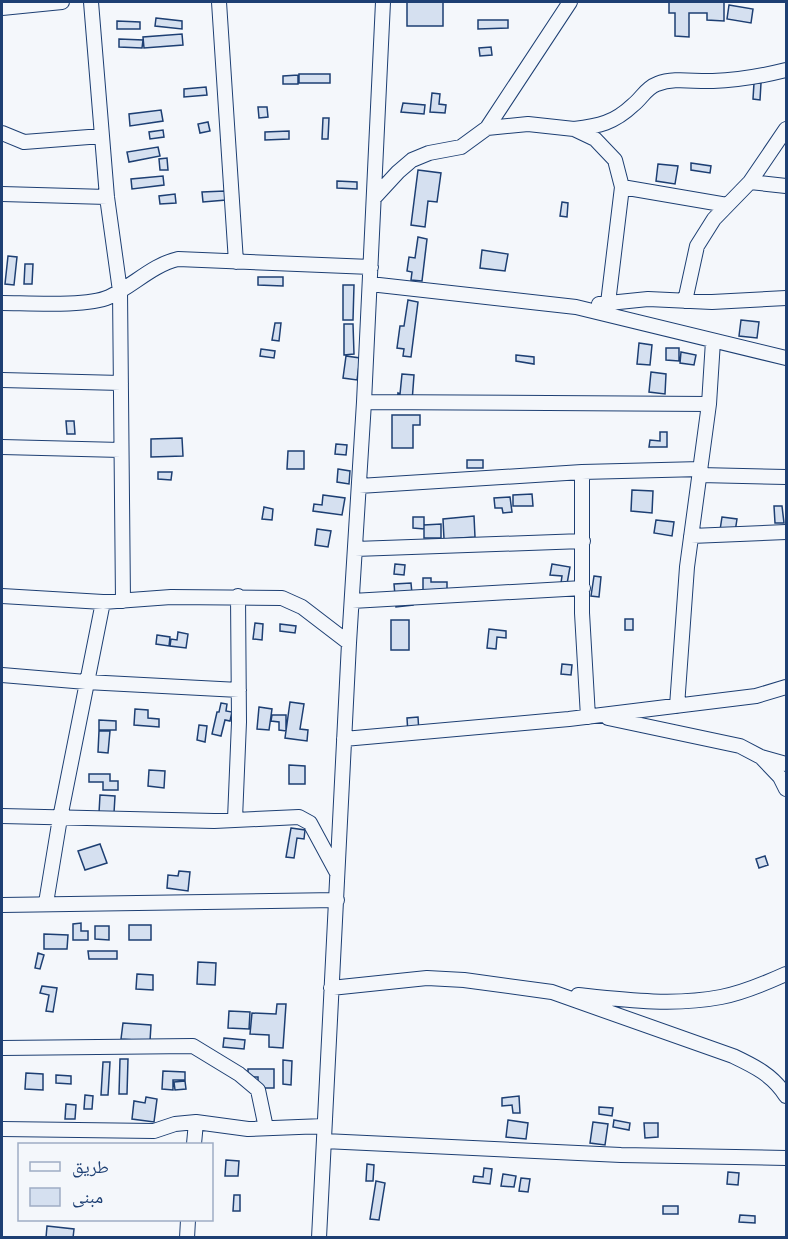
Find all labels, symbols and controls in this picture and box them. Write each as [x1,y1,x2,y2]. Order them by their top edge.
legend [18,1143,213,1221]
text: طريق [72,1155,109,1178]
text: مبنى [72,1185,103,1208]

